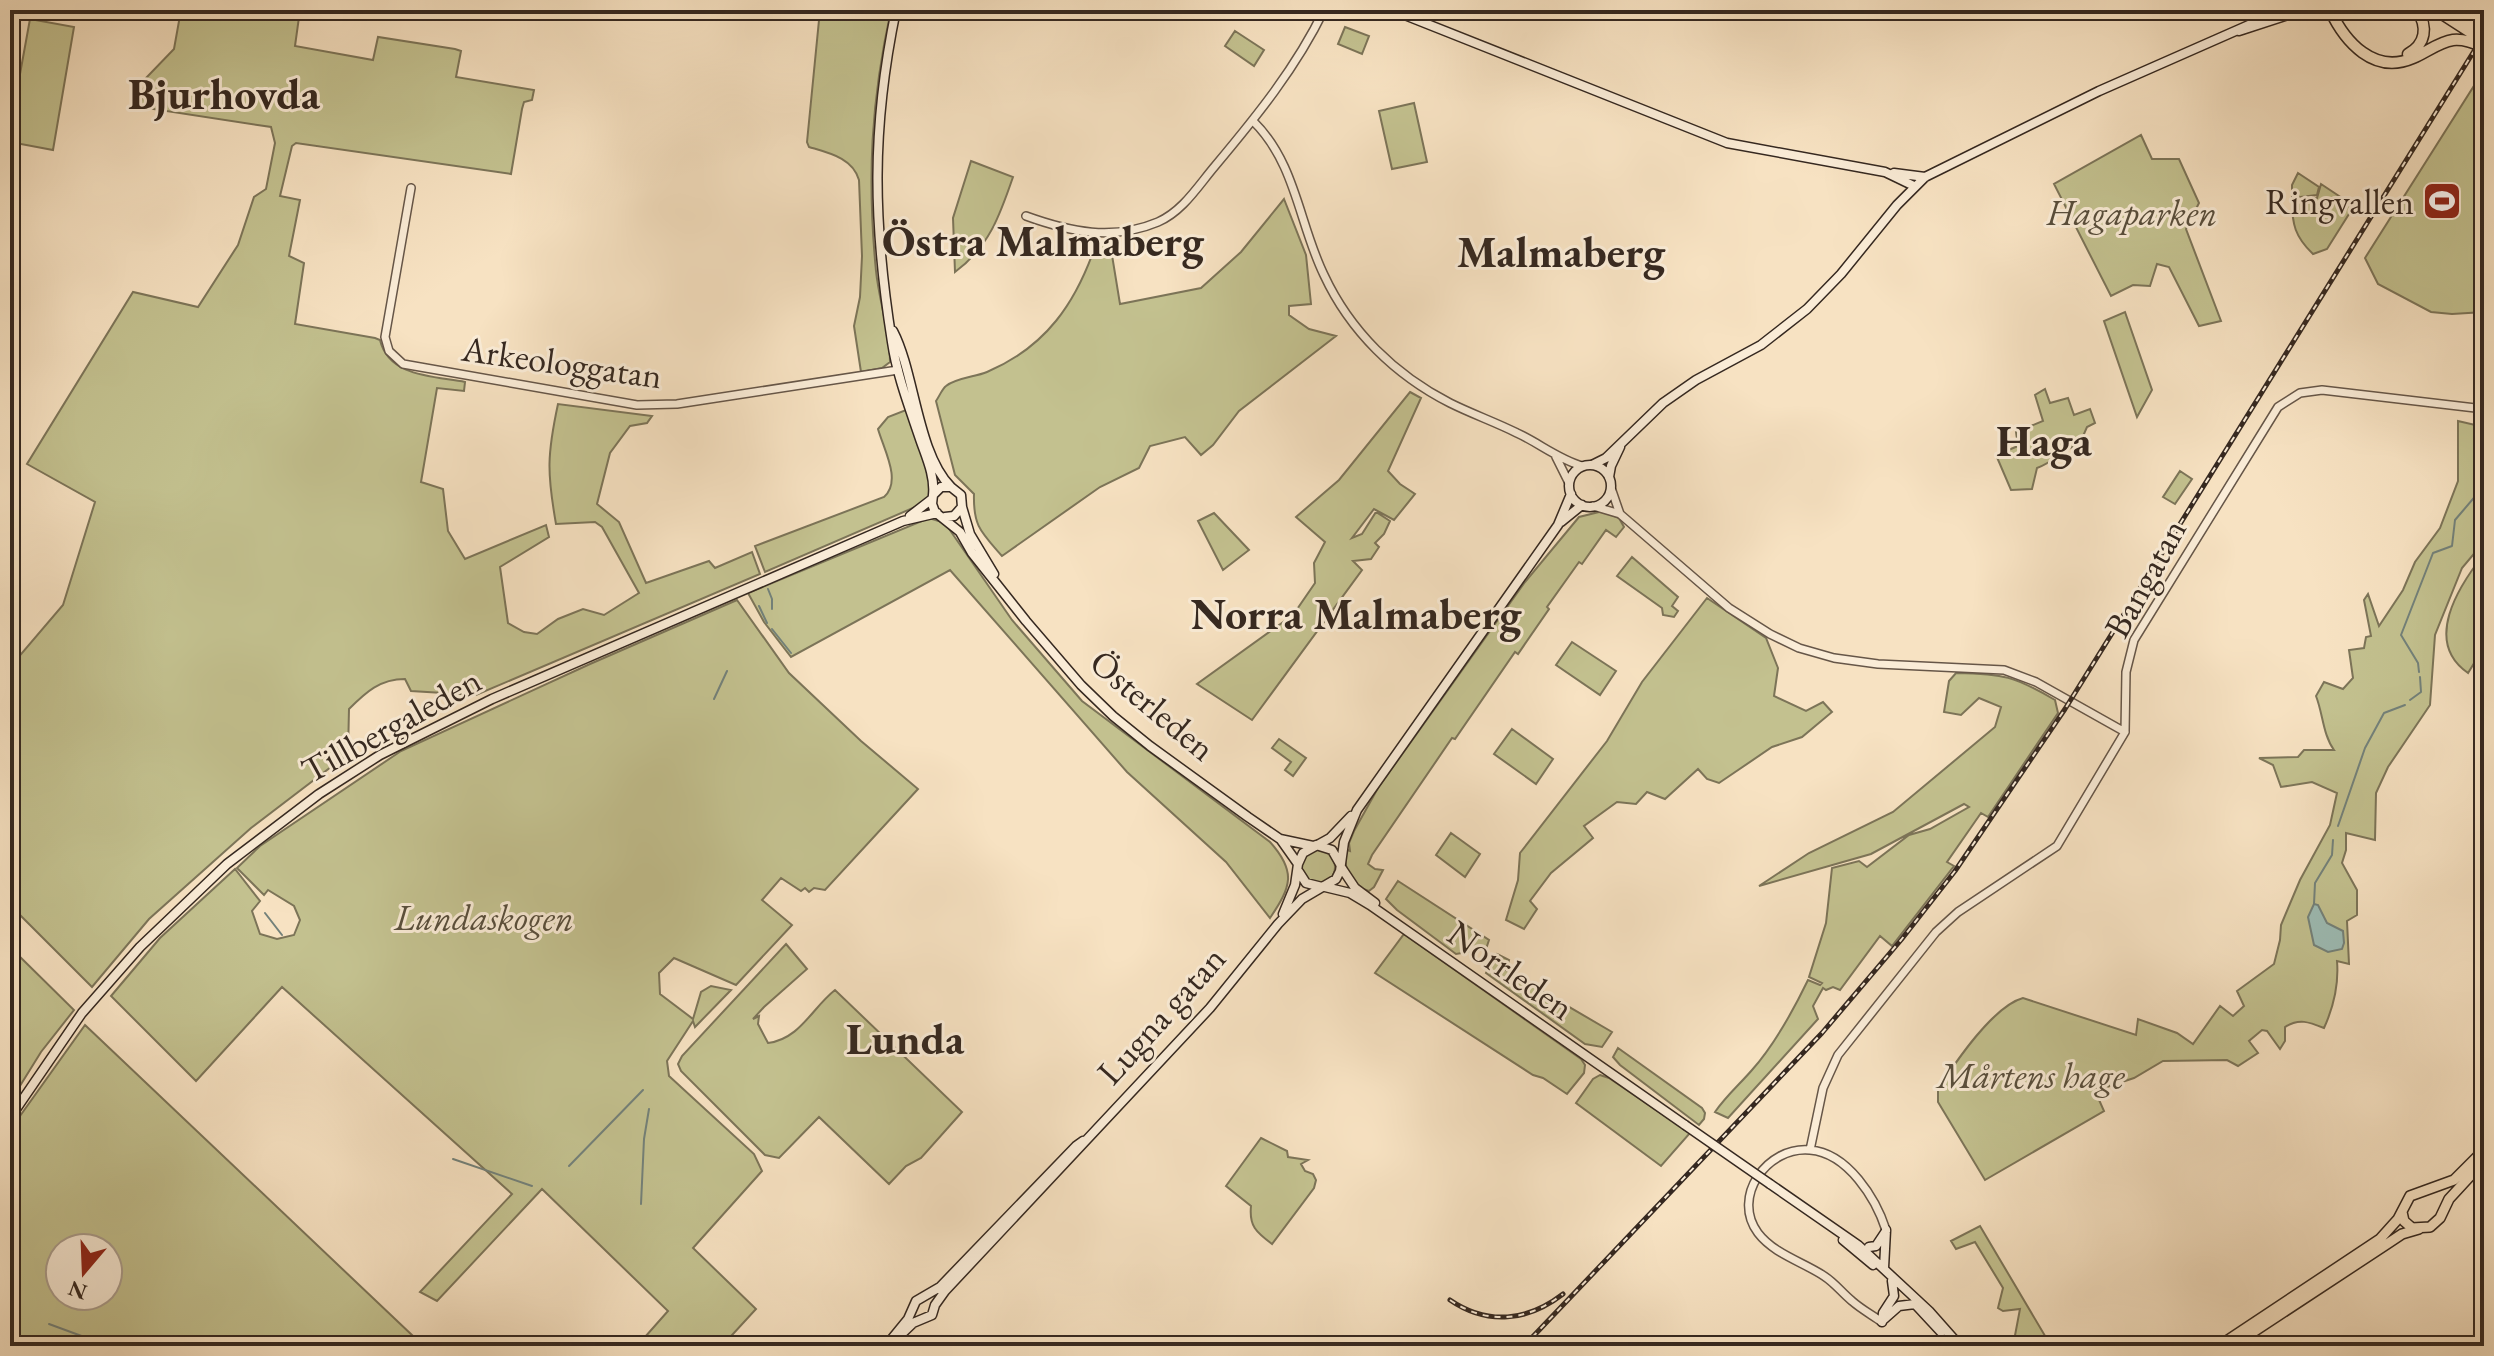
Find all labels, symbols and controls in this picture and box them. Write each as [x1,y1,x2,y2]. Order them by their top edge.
district label: Bjurhovda [128,65,321,122]
place label: Ringvallen [2265,178,2414,225]
sports icon: Ringvallen [2421,180,2463,222]
park label: Hagaparken [2046,189,2217,236]
district label: Östra Malmaberg [882,212,1205,269]
district label: Malmaberg [1457,223,1666,280]
street label: Arkeologgatan [458,325,665,399]
district label: Haga [1996,412,2093,469]
street label: Bangatan [2093,510,2197,646]
district label: Norra Malmaberg [1190,585,1523,642]
street label: Österleden [1080,639,1226,771]
street label: Tillbergaleden [293,656,489,794]
park label: Lundaskogen [393,894,574,941]
street label: Norrleden [1439,909,1583,1031]
street label: Lugna gatan [1086,936,1236,1094]
district label: Lunda [846,1010,965,1067]
park label: Mårtens hage [1935,1052,2126,1099]
north arrow [44,1232,124,1312]
text: N [64,1274,91,1307]

